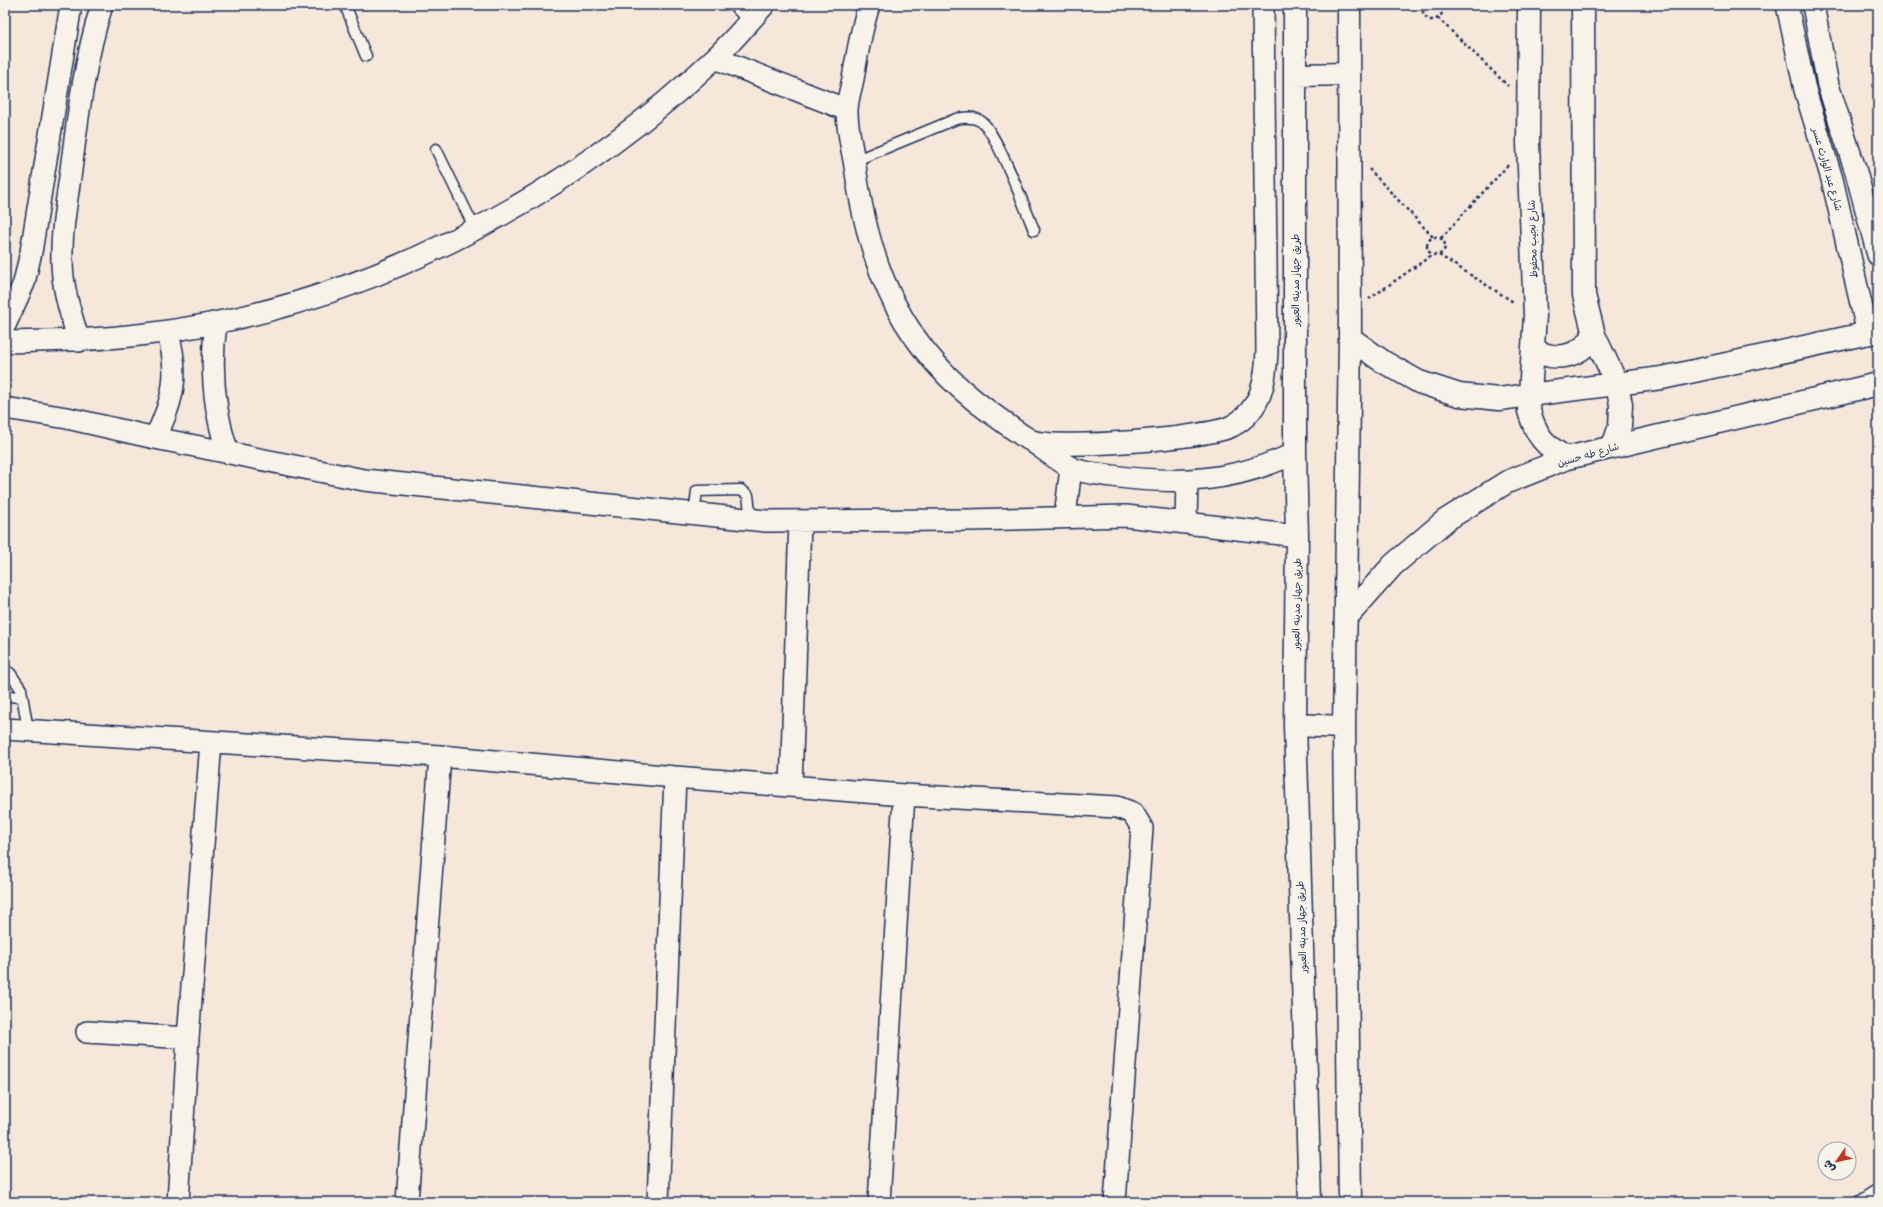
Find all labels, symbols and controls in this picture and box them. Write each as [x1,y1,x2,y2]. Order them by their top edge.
street label: شارع عبد الوارث عسر [1808,125,1845,213]
street label: شارع نجيب محفوظ [1526,199,1541,278]
street label: طريق جهاز مدينه العبور [1290,234,1302,327]
street label: شارع طه حسين [1556,440,1621,470]
street label: طريق جهاز مدينه العبور [1290,558,1304,651]
street label: طريق جهاز مدينه العبور [1294,881,1310,974]
north arrow [1817,1141,1857,1181]
text: ش [1820,1158,1838,1175]

